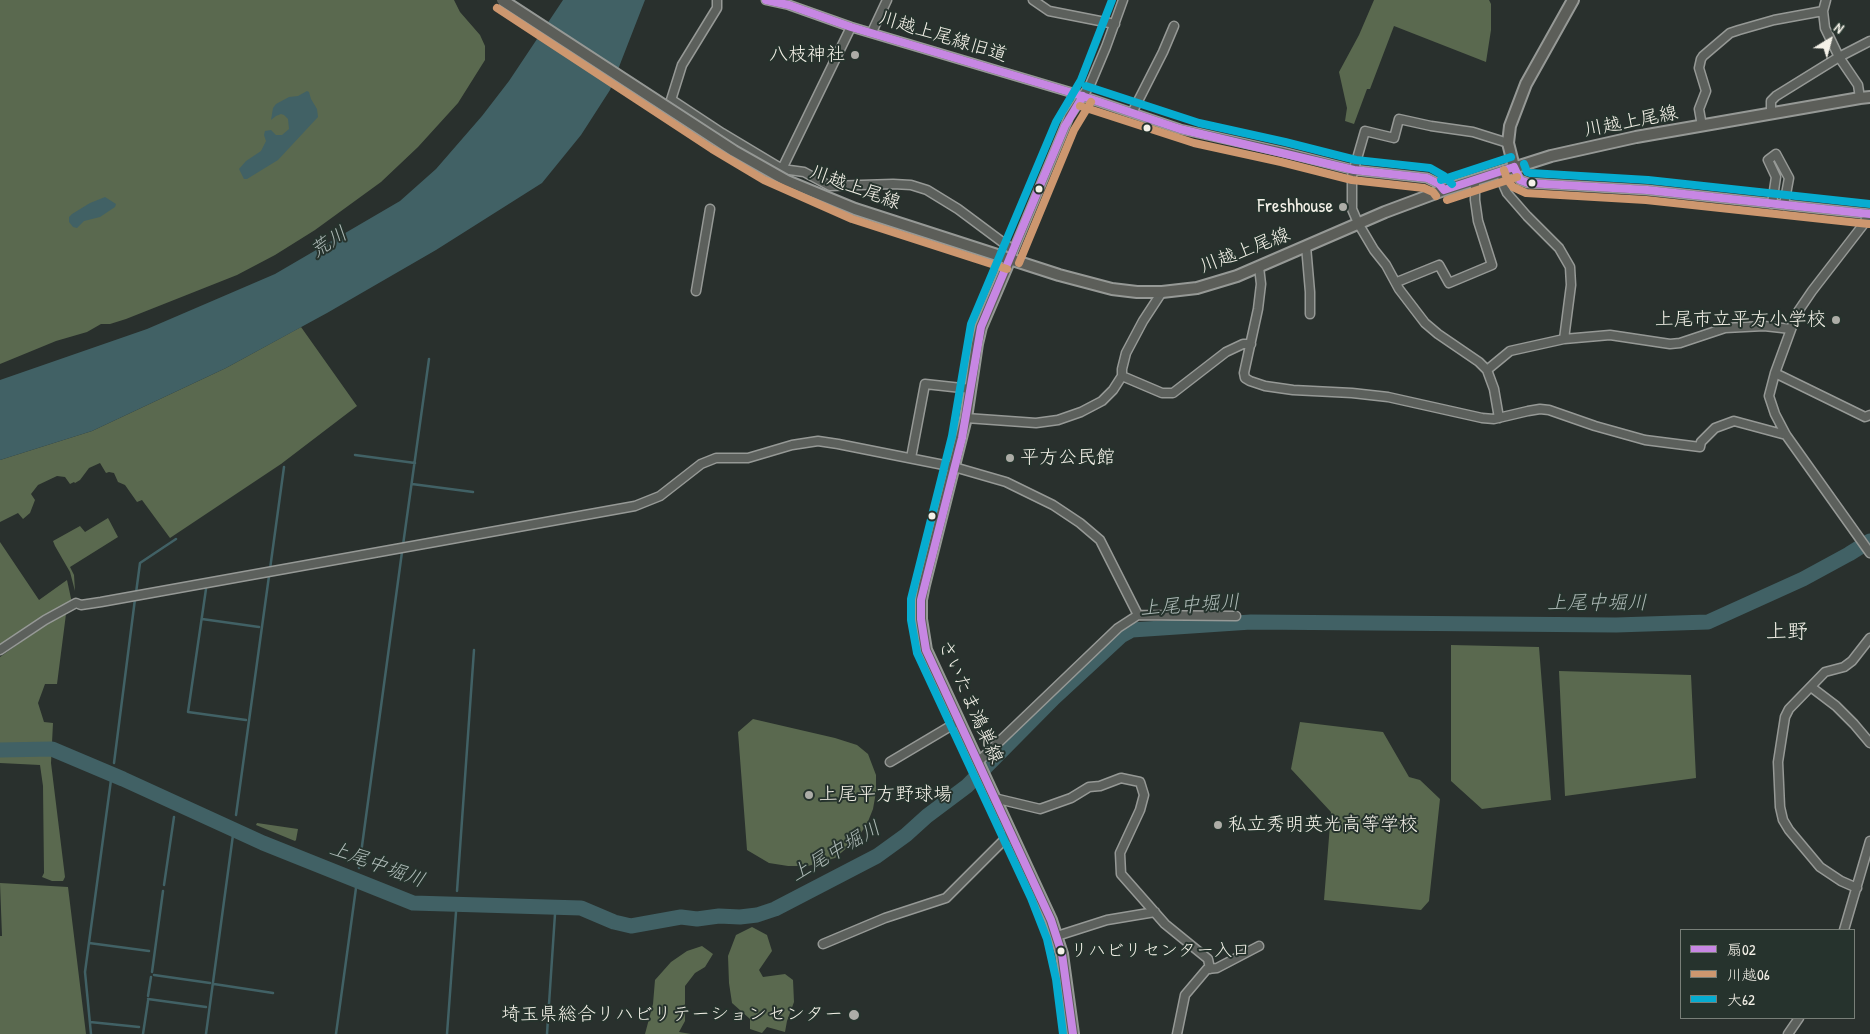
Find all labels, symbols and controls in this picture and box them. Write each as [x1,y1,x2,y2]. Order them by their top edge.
street label: 川越上尾線旧道 [876,7,1010,67]
north arrow [1805,15,1855,65]
text: N [1831,18,1848,37]
place label: 八枝神社 [769,44,845,66]
marker: 八枝神社 [849,49,861,61]
street label: 川越上尾線 [1582,102,1680,142]
unlabelled marker [1142,123,1152,133]
street label: 川越上尾線 [806,161,904,215]
unlabelled marker [1527,178,1537,188]
unlabelled marker [1034,184,1044,194]
place label: Freshhouse [1258,196,1333,218]
marker: Freshhouse [1337,201,1349,213]
water label: 荒川 [306,222,352,264]
street label: 川越上尾線 [1197,223,1293,279]
place label: 上尾市立平方小学校 [1655,309,1826,331]
marker: 上尾市立平方小学校 [1830,314,1842,326]
place label: 平方公民館 [1020,447,1115,469]
marker: 平方公民館 [1004,452,1016,464]
unlabelled marker [927,511,937,521]
water label: 上尾中堀川 [1139,591,1241,621]
water label: 上尾中堀川 [1547,592,1647,616]
district label: 上野 [1766,619,1808,645]
street label: さいたま鴻巣線 [933,637,1007,767]
place label: 上尾平方野球場 [819,784,952,806]
marker: 上尾平方野球場 [803,789,815,801]
place label: 私立秀明英光高等学校 [1228,814,1418,836]
water label: 上尾中堀川 [787,817,885,887]
marker: 私立秀明英光高等学校 [1212,819,1224,831]
water label: 上尾中堀川 [326,837,428,893]
legend [1680,929,1855,1019]
text: 扇02 [1727,939,1756,960]
place label: リハビリセンター入口 [1070,940,1250,962]
marker: リハビリセンター入口 [1056,946,1066,956]
text: 川越06 [1727,964,1770,985]
text: 大62 [1727,989,1755,1010]
place label: 埼玉県総合リハビリテーションセンター [501,1004,843,1026]
marker: 埼玉県総合リハビリテーションセンター [847,1008,861,1022]

